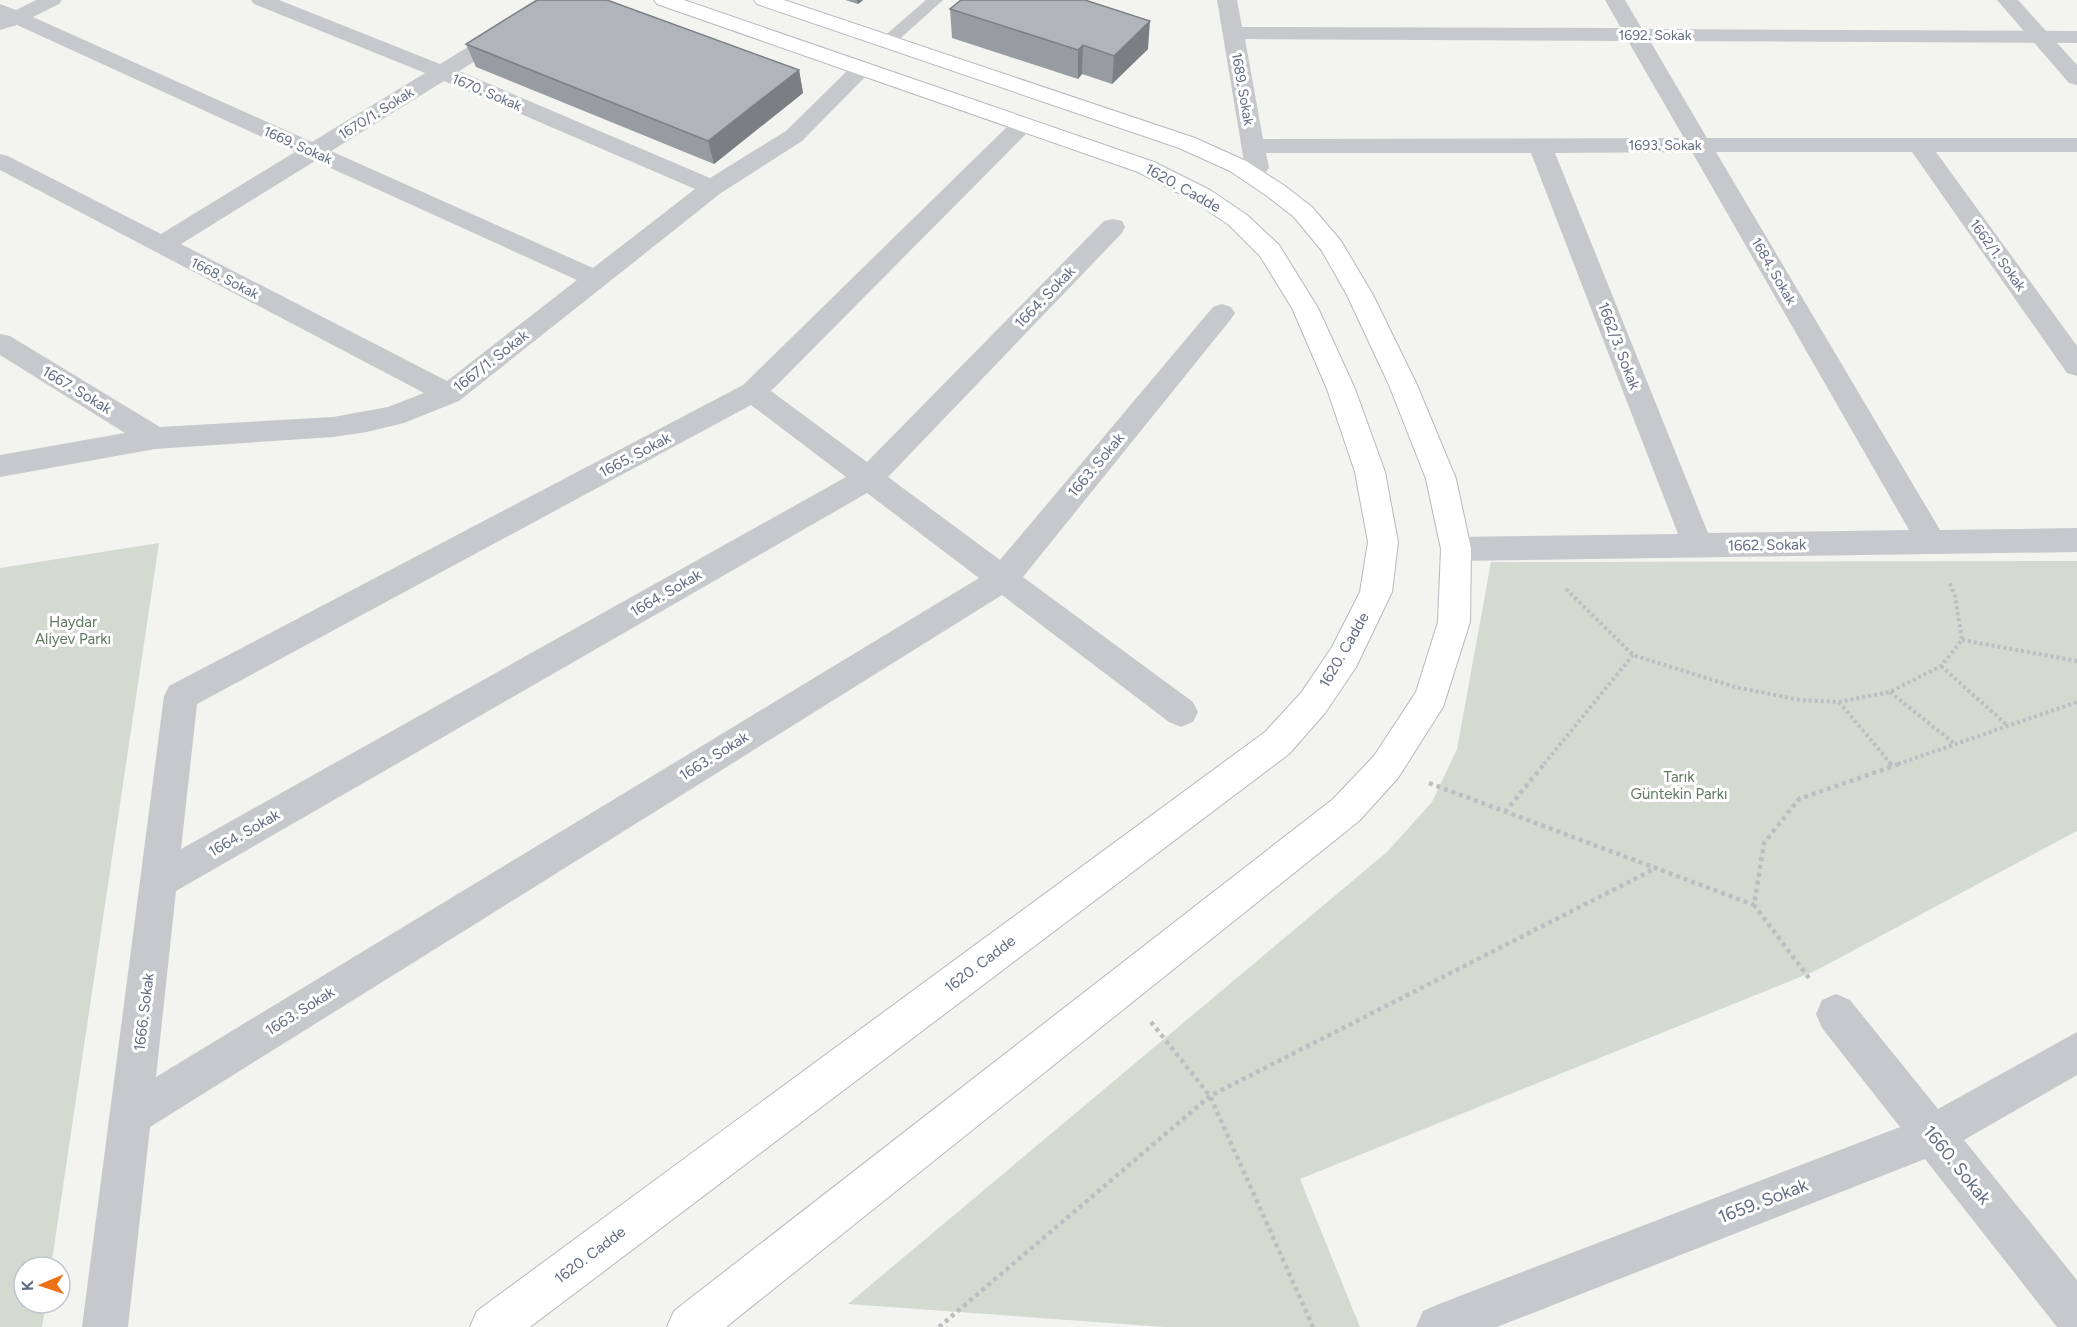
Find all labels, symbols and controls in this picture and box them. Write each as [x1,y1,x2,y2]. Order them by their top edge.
street label: 1692. Sokak [1618,27,1692,44]
street label: 1689. Sokak [1228,51,1257,127]
street label: 1670. Sokak [449,70,524,115]
street label: 1670/1. Sokak [336,84,417,143]
street label: 1669. Sokak [261,123,335,168]
street label: 1693. Sokak [1629,137,1702,154]
street label: 1620. Cadde [1142,160,1224,216]
street label: 1662/1. Sokak [1966,216,2029,295]
street label: 1684. Sokak [1748,235,1800,308]
street label: 1668. Sokak [188,254,262,303]
street label: 1664. Sokak [1011,262,1080,332]
street label: 1662/3. Sokak [1594,300,1644,393]
street label: 1667/1. Sokak [450,326,533,396]
street label: 1667. Sokak [39,362,116,418]
street label: 1665. Sokak [596,428,675,481]
street label: 1663. Sokak [1064,429,1128,501]
street label: 1662. Sokak [1728,535,1807,555]
street label: 1664. Sokak [627,565,705,621]
street label: 1620. Cadde [1315,609,1373,691]
park label: Haydar Aliyev Parkı [35,613,111,648]
street label: 1663. Sokak [676,727,753,784]
park label: Tarık Güntekin Parkı [1631,768,1727,803]
street label: 1664. Sokak [205,805,283,861]
street label: 1620. Cadde [941,932,1019,996]
street label: 1666. Sokak [130,971,158,1052]
street label: 1663. Sokak [262,982,339,1039]
street label: 1660. Sokak [1918,1121,1996,1209]
street label: 1659. Sokak [1715,1174,1811,1228]
street label: 1620. Cadde [551,1223,629,1287]
north arrow [12,1255,72,1315]
text: K [18,1280,37,1291]

